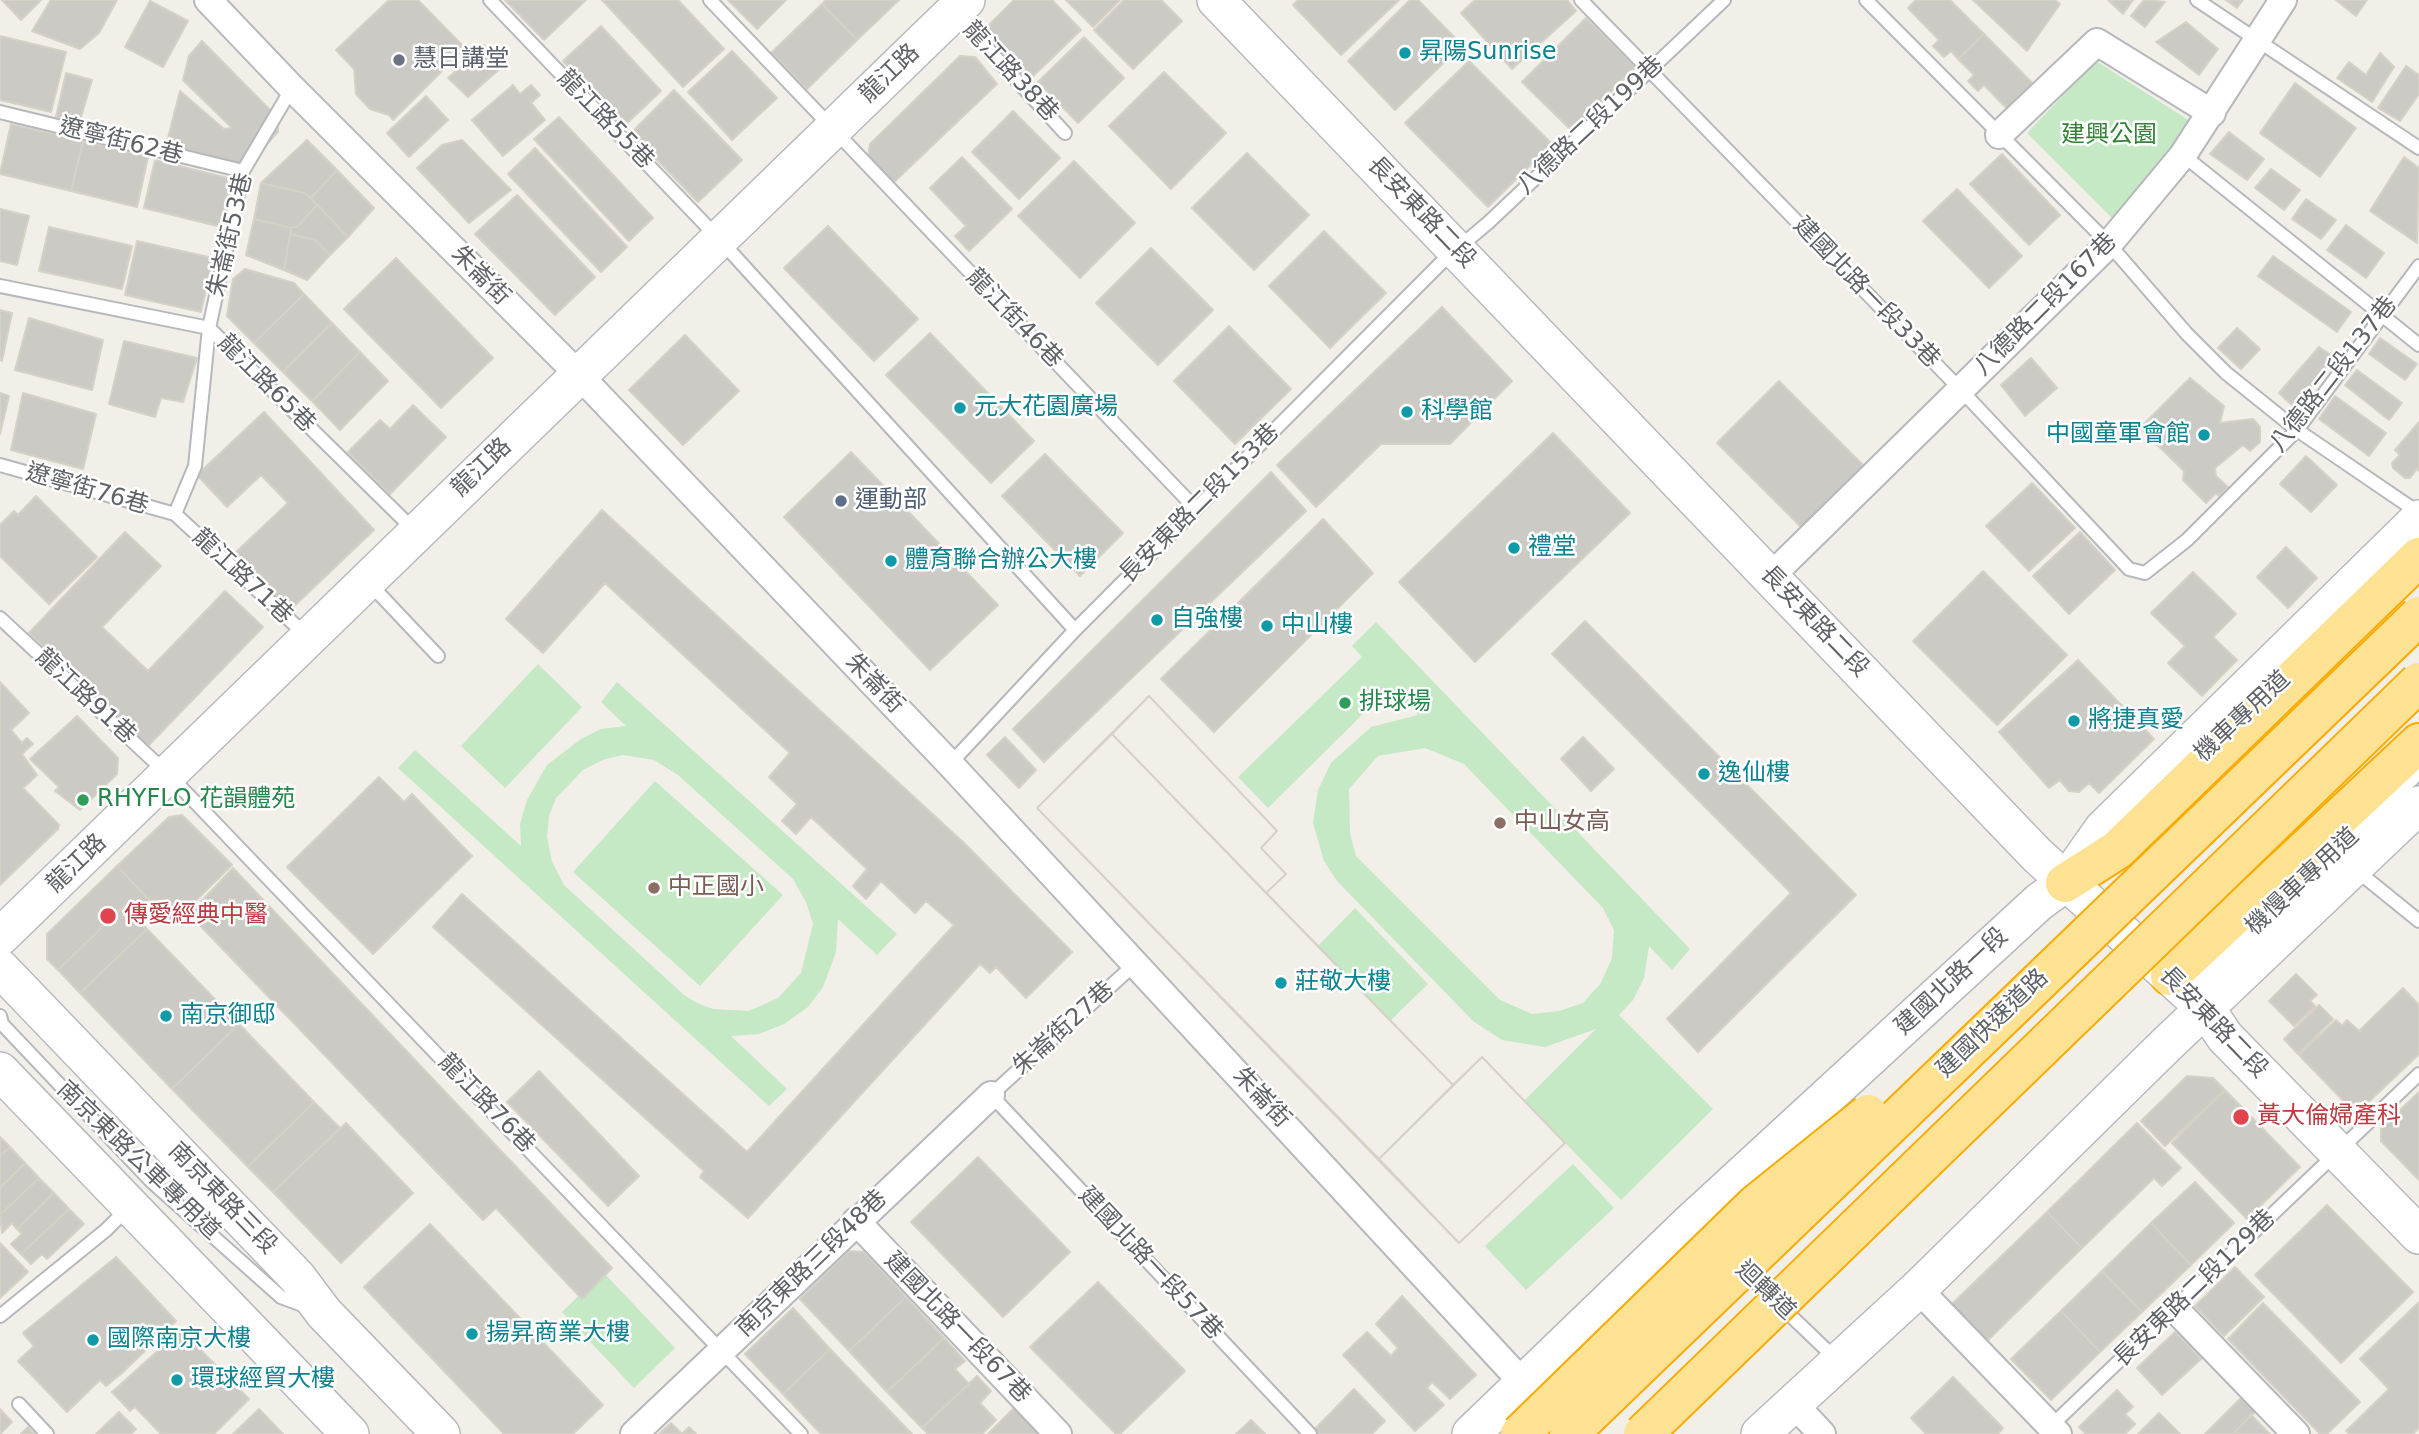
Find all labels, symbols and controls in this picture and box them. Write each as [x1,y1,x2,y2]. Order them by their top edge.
street label: 龍江路38巷 [956,16,1064,128]
street label: 龍江路 [854,39,926,109]
place label: 昇陽Sunrise [1419,39,1556,67]
marker: 昇陽Sunrise [1397,45,1413,61]
place label: 慧日講堂 [413,46,509,74]
street label: 八德路二段199巷 [1512,51,1670,201]
marker: 慧日講堂 [391,52,407,68]
street label: 龍江路55巷 [551,64,659,176]
street label: 遼寧街62巷 [56,113,186,171]
park label: 建興公園 [2061,122,2157,150]
street label: 長安東路二段 [1361,151,1481,275]
street label: 朱崙街53巷 [203,170,259,300]
street label: 建國北路一段33巷 [1787,212,1945,374]
street label: 八德路二段167巷 [1969,228,2123,382]
street label: 朱崙街 [444,240,516,312]
street label: 龍江街46巷 [960,263,1068,375]
street label: 八德路二段137巷 [2264,291,2404,459]
street label: 龍江路65巷 [211,329,321,439]
place label: 元大花園廣場 [974,394,1118,422]
place label: 科學館 [1421,398,1493,426]
marker: 元大花園廣場 [952,400,968,416]
marker: 科學館 [1399,404,1415,420]
street label: 長安東路二段153巷 [1114,418,1286,590]
place label: 中國童軍會館 [2046,421,2190,449]
marker: 中國童軍會館 [2196,427,2212,443]
street label: 龍江路 [446,433,518,503]
street label: 遼寧街76巷 [22,459,152,521]
place label: 運動部 [855,487,927,515]
marker: 運動部 [833,493,849,509]
street label: 龍江路71巷 [186,523,298,631]
place label: 禮堂 [1528,534,1576,562]
marker: 禮堂 [1506,540,1522,556]
place label: 體育聯合辦公大樓 [905,547,1097,575]
marker: 體育聯合辦公大樓 [883,553,899,569]
street label: 長安東路二段 [1754,560,1874,684]
place label: 自強樓 [1171,606,1243,634]
marker: 自強樓 [1149,612,1165,628]
place label: 中山樓 [1281,612,1353,640]
marker: 中山樓 [1259,618,1275,634]
street label: 龍江路91巷 [29,643,141,751]
street label: 朱崙街 [839,648,909,720]
street label: 機車專用道 [2189,666,2297,768]
place label: 排球場 [1359,689,1431,717]
marker: 排球場 [1337,695,1353,711]
place label: 將捷真愛 [2088,707,2184,735]
marker: 將捷真愛 [2066,713,2082,729]
place label: 逸仙樓 [1718,760,1790,788]
marker: 逸仙樓 [1696,766,1712,782]
place label: RHYFLO 花韻體苑 [97,786,295,814]
marker: RHYFLO 花韻體苑 [75,792,91,808]
place label: 中山女高 [1514,809,1610,837]
marker: 中山女高 [1492,815,1508,831]
street label: 機慢車專用道 [2241,822,2365,942]
street label: 龍江路 [41,829,113,899]
place label: 中正國小 [668,874,764,902]
marker: 中正國小 [646,880,662,896]
place label: 傳愛經典中醫 [124,902,268,930]
marker: 傳愛經典中醫 [98,906,118,926]
street label: 建國北路一段 [1890,922,2014,1042]
street label: 長安東路二段 [2153,961,2273,1085]
street label: 建國快速道路 [1931,964,2055,1084]
place label: 莊敬大樓 [1295,969,1391,997]
marker: 莊敬大樓 [1273,975,1289,991]
street label: 朱崙街27巷 [1007,976,1121,1082]
place label: 南京御邸 [180,1002,276,1030]
marker: 南京御邸 [158,1008,174,1024]
street label: 龍江路76巷 [432,1048,540,1160]
street label: 朱崙街 [1226,1062,1296,1134]
street label: 南京東路公車專用道 [50,1076,226,1246]
place label: 黃大倫婦產科 [2257,1103,2401,1131]
marker: 黃大倫婦產科 [2231,1107,2251,1127]
street label: 南京東路三段 [162,1137,282,1261]
street label: 建國北路一段57巷 [1072,1182,1228,1346]
street label: 南京東路三段48巷 [731,1185,893,1343]
street label: 長安東路二段129巷 [2108,1204,2282,1374]
street label: 建國北路一段67巷 [878,1247,1036,1409]
street label: 迴轉道 [1729,1256,1801,1326]
place label: 揚昇商業大樓 [486,1320,630,1348]
place label: 國際南京大樓 [107,1326,251,1354]
marker: 揚昇商業大樓 [464,1326,480,1342]
marker: 國際南京大樓 [85,1332,101,1348]
place label: 環球經貿大樓 [191,1366,335,1394]
marker: 環球經貿大樓 [169,1372,185,1388]

